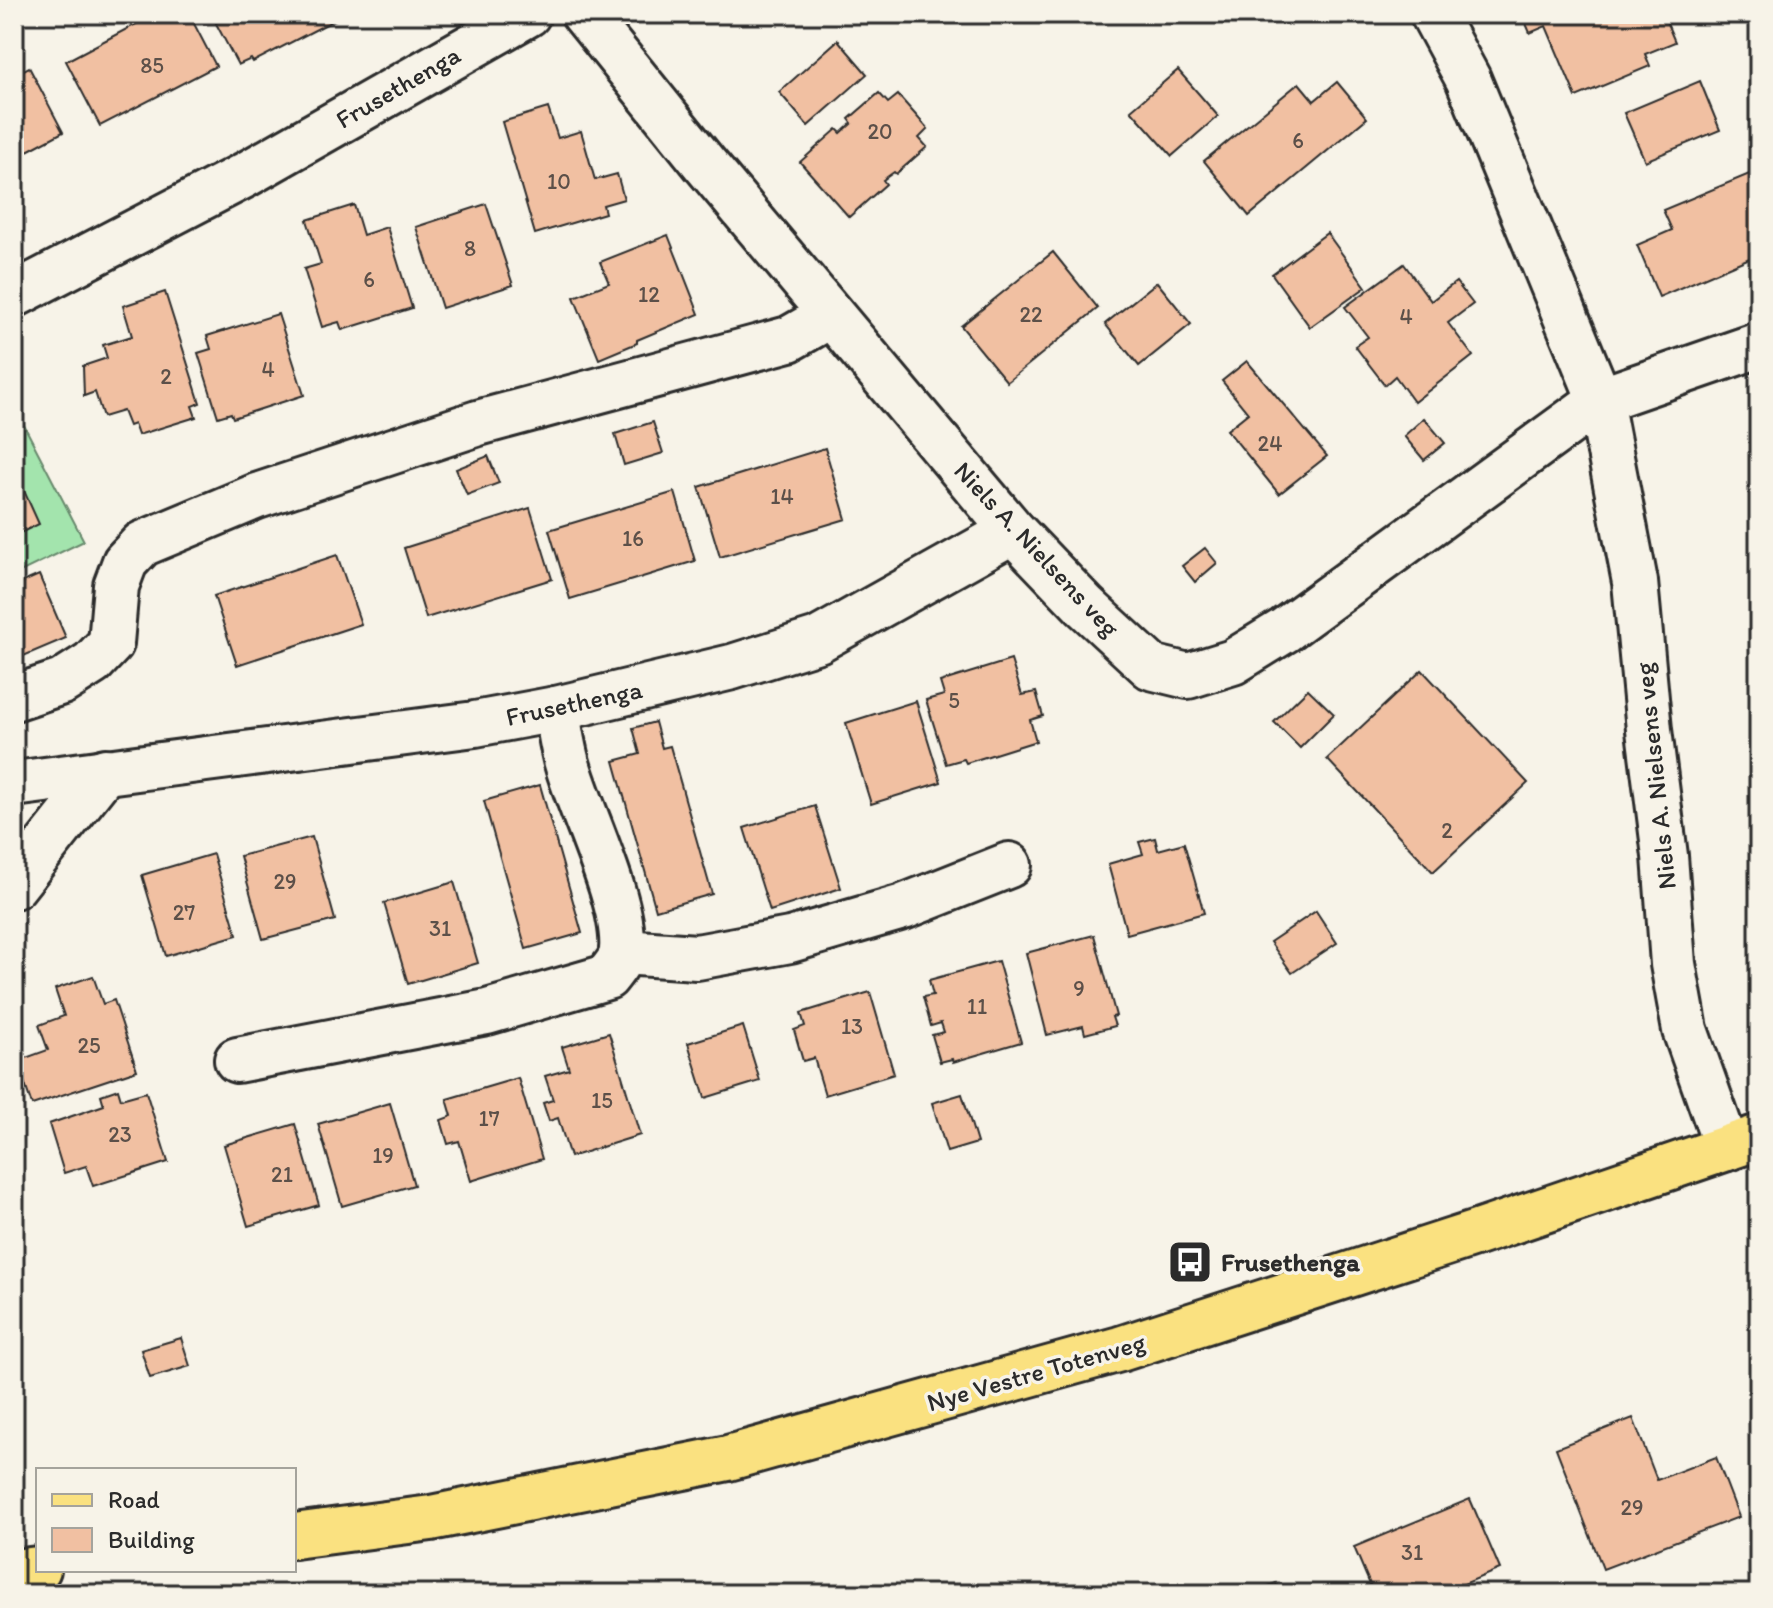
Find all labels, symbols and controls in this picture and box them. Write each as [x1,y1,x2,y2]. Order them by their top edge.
street label: Frusethenga [330,38,466,136]
house number: 85 [140,52,164,79]
house number: 20 [867,118,893,145]
house number: 6 [1292,127,1304,154]
house number: 10 [547,168,571,195]
house number: 8 [464,235,476,262]
house number: 6 [363,266,375,293]
house number: 12 [638,281,660,308]
house number: 22 [1019,301,1043,328]
house number: 4 [1399,303,1413,330]
house number: 4 [261,356,275,383]
house number: 2 [160,363,172,390]
house number: 24 [1258,430,1282,457]
street label: Niels A. Nielsens veg [947,455,1127,644]
house number: 14 [770,483,794,510]
house number: 16 [622,525,644,552]
street label: Niels A. Nielsens veg [1627,660,1683,891]
street label: Frusethenga [503,673,646,733]
house number: 5 [948,687,960,714]
house number: 2 [1441,817,1453,844]
house number: 29 [273,868,297,895]
house number: 27 [173,899,195,926]
house number: 31 [429,915,451,942]
house number: 9 [1073,975,1085,1002]
house number: 11 [967,993,987,1020]
house number: 13 [841,1013,863,1040]
house number: 25 [77,1032,101,1059]
house number: 15 [591,1087,613,1114]
house number: 17 [478,1105,500,1132]
house number: 23 [108,1121,132,1148]
house number: 19 [372,1142,394,1169]
house number: 21 [271,1161,293,1188]
bus stop icon: Frusethenga [1166,1238,1214,1286]
place label: Frusethenga [1221,1246,1360,1278]
street label: Nye Vestre Totenveg [923,1325,1150,1418]
legend [36,1468,296,1572]
text: Road [108,1485,160,1514]
house number: 29 [1620,1494,1644,1521]
text: Building [108,1525,195,1554]
house number: 31 [1401,1539,1423,1566]

